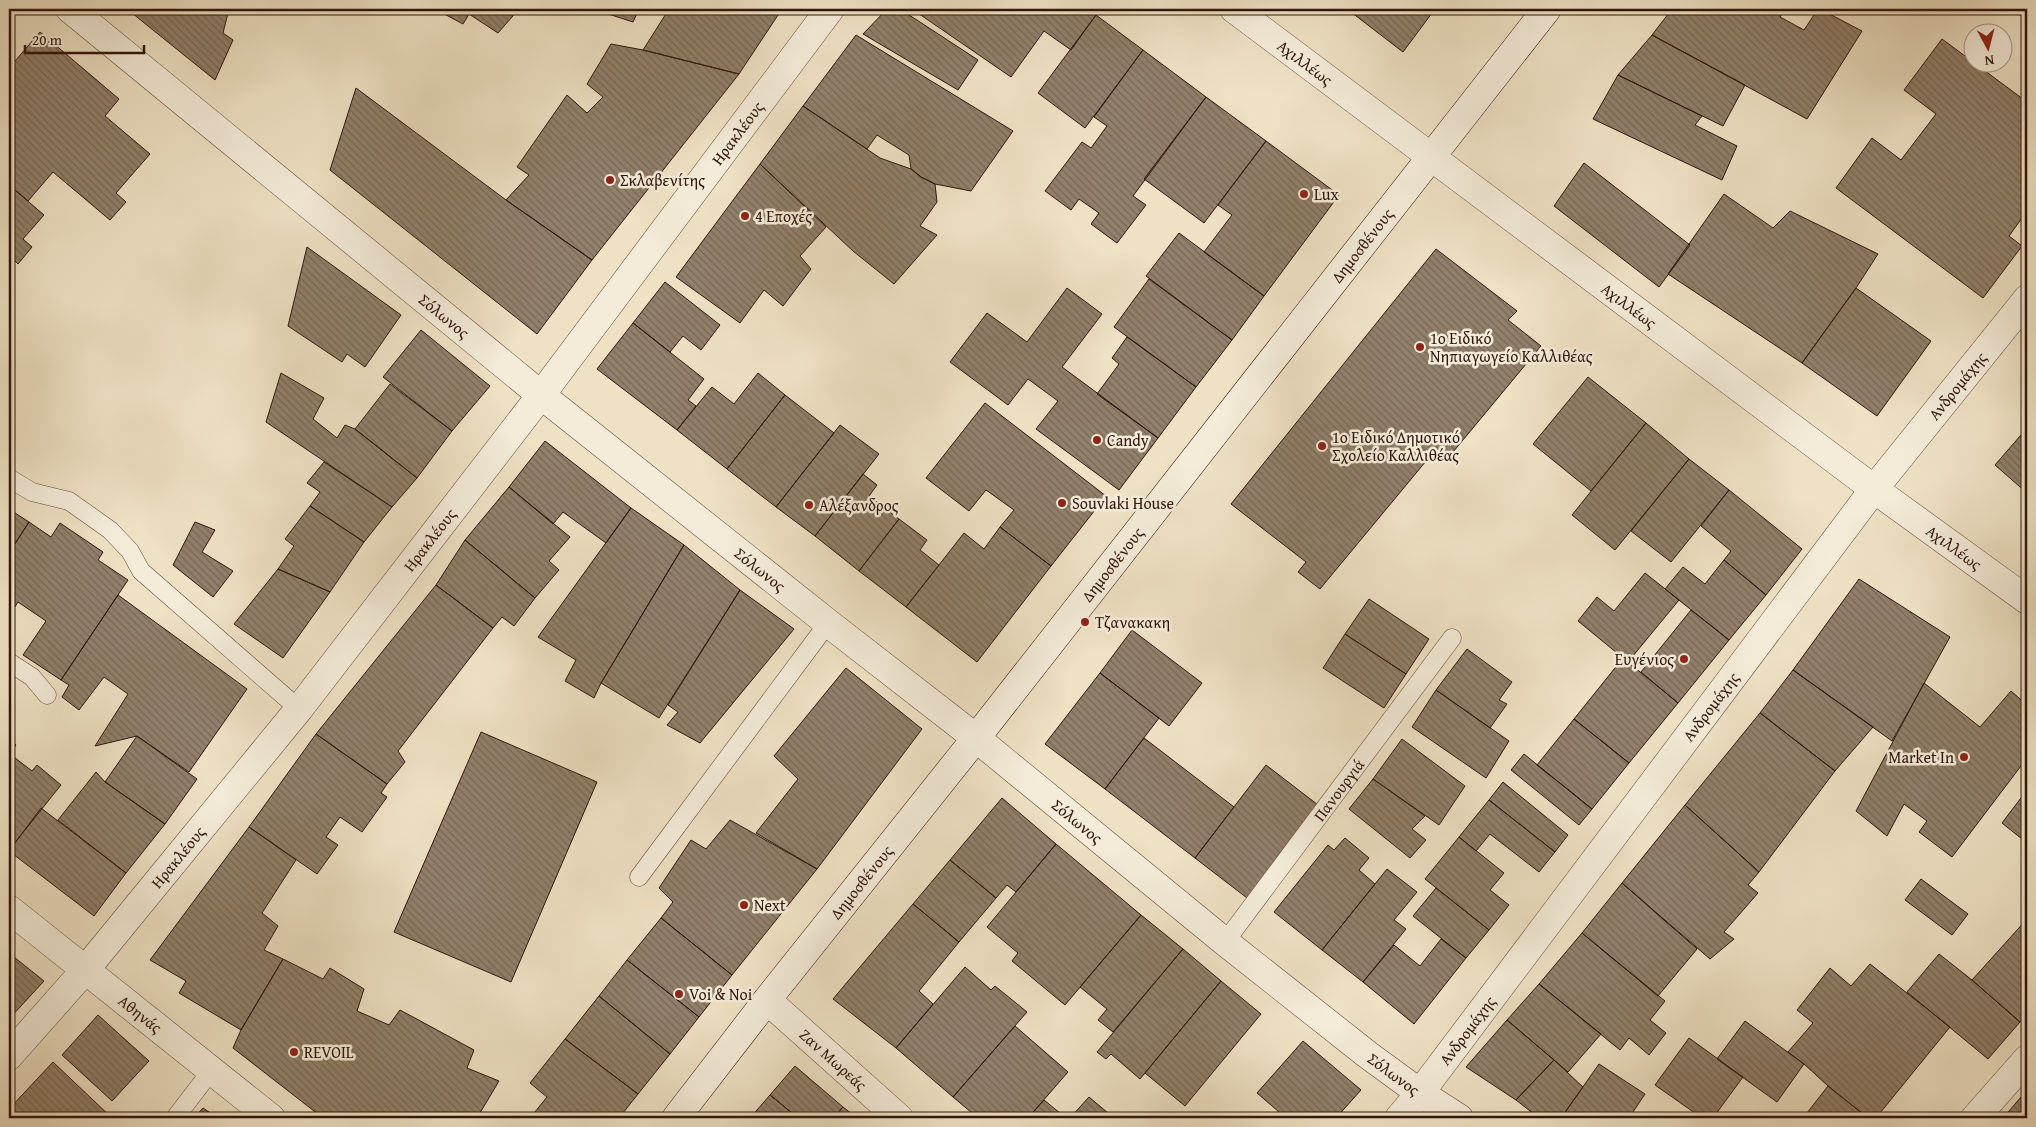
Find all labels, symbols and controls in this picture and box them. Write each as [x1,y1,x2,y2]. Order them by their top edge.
scale bar [25,22,144,54]
north arrow [1964,22,2014,72]
text: 20 m [32,29,63,50]
street label: Αχιλλέως [1272,34,1338,91]
text: N [1983,50,1995,71]
street label: Ηρακλέους [705,96,769,170]
place label: Σκλαβενίτης [620,168,705,192]
marker: Σκλαβενίτης [604,174,616,186]
place label: Lux [1314,182,1339,206]
marker: Lux [1298,188,1310,200]
street label: Δημοσθένους [1325,203,1399,288]
place label: 4 Εποχές [755,204,812,228]
marker: 4 Εποχές [739,210,751,222]
street label: Αχιλλέως [1596,277,1662,334]
street label: Σόλωνος [414,288,475,344]
place label: 1ο Ειδικό Νηπιαγωγείο Καλλιθέας [1430,326,1593,368]
marker: 1ο Ειδικό Νηπιαγωγείο Καλλιθέας [1414,341,1426,353]
street label: Ανδρομάχης [1922,346,1992,425]
place label: 1ο Ειδικό Δημοτικό Σχολείο Καλλιθέας [1332,425,1460,467]
place label: Candy [1107,428,1149,452]
marker: Candy [1091,434,1103,446]
marker: 1ο Ειδικό Δημοτικό Σχολείο Καλλιθέας [1316,440,1328,452]
place label: Souvlaki House [1072,491,1174,515]
place label: Αλέξανδρος [819,493,899,517]
marker: Souvlaki House [1056,497,1068,509]
marker: Αλέξανδρος [803,499,815,511]
street label: Ηρακλέους [397,503,462,576]
street label: Αχιλλέως [1921,519,1987,576]
street label: Δημοσθένους [1075,522,1149,607]
street label: Σόλωνος [729,541,791,597]
place label: Τζανακακη [1095,610,1170,634]
marker: Τζανακακη [1079,616,1091,628]
place label: Ευγένιος [1615,647,1674,671]
marker: Ευγένιος [1678,653,1690,665]
street label: Ανδρομάχης [1676,667,1745,746]
place label: Market In [1888,745,1954,769]
marker: Market In [1958,751,1970,763]
street label: Πανουργιά [1307,753,1370,826]
street label: Σόλωνος [1047,793,1108,849]
street label: Ηρακλέους [145,820,211,893]
street label: Δημοσθένους [824,839,898,924]
place label: Next [754,893,786,917]
marker: Next [738,899,750,911]
place label: Voi & Noi [689,982,753,1006]
marker: Voi & Noi [673,988,685,1000]
street label: Αθηνάς [113,989,168,1039]
street label: Ανδρομάχης [1433,990,1501,1070]
street label: Ζαν Μωρεάς [794,1023,873,1096]
place label: REVOIL [304,1040,354,1064]
marker: REVOIL [288,1046,300,1058]
street label: Σόλωνος [1363,1047,1425,1101]

